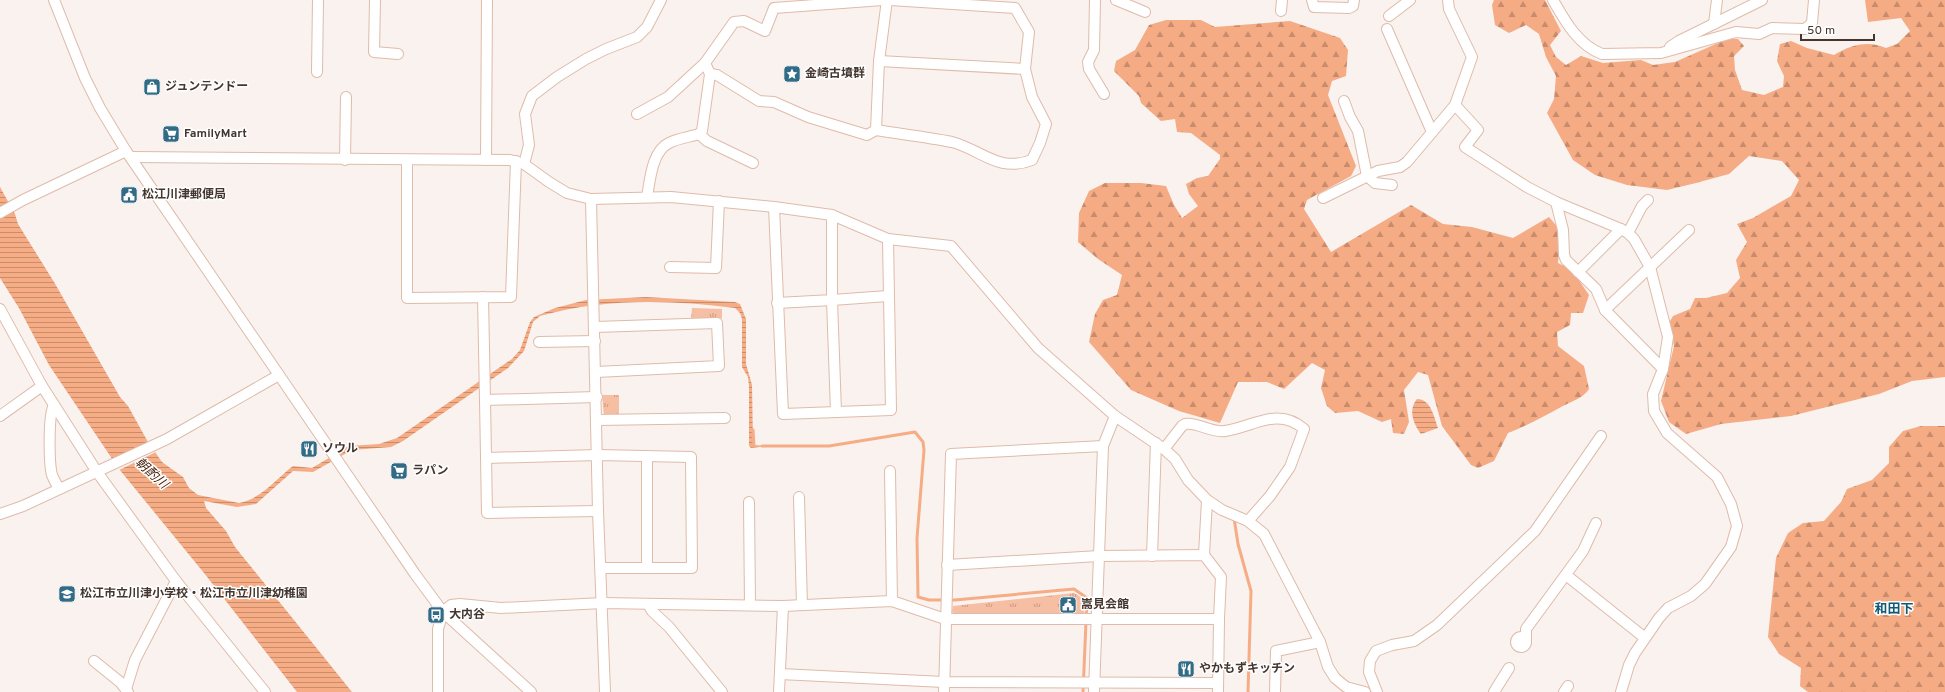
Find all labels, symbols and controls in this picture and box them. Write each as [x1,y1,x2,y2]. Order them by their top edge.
scale bar [1801,16,1874,42]
text: 50 m [1807,23,1835,39]
place icon: 金崎古墳群 [782,64,802,84]
place label: 金崎古墳群 [805,66,865,82]
shop icon: ジュンテンドー [142,77,162,97]
place label: ジュンテンドー [165,79,248,95]
supermarket icon: FamilyMart [161,124,181,144]
place label: FamilyMart [184,126,247,142]
public building icon: 松江川津郵便局 [119,185,139,205]
place label: 松江川津郵便局 [142,187,226,203]
restaurant icon: ソウル [299,439,319,459]
place label: ソウル [322,441,358,457]
water label: 朝酌川 [131,455,172,494]
supermarket icon: ラパン [389,461,409,481]
place label: ラパン [412,463,448,479]
school or university icon: 松江市立川津小学校・松江市立川津幼稚園 [57,584,77,604]
place label: 松江市立川津小学校・松江市立川津幼稚園 [80,586,308,602]
public building icon: 嵩見会館 [1058,595,1078,615]
place label: 嵩見会館 [1081,597,1129,613]
district label: 和田下 [1874,601,1914,618]
bus stop icon: 大内谷 [426,605,446,625]
place label: 大内谷 [449,607,485,623]
restaurant icon: やかもずキッチン [1176,659,1196,679]
place label: やかもずキッチン [1199,661,1295,677]

